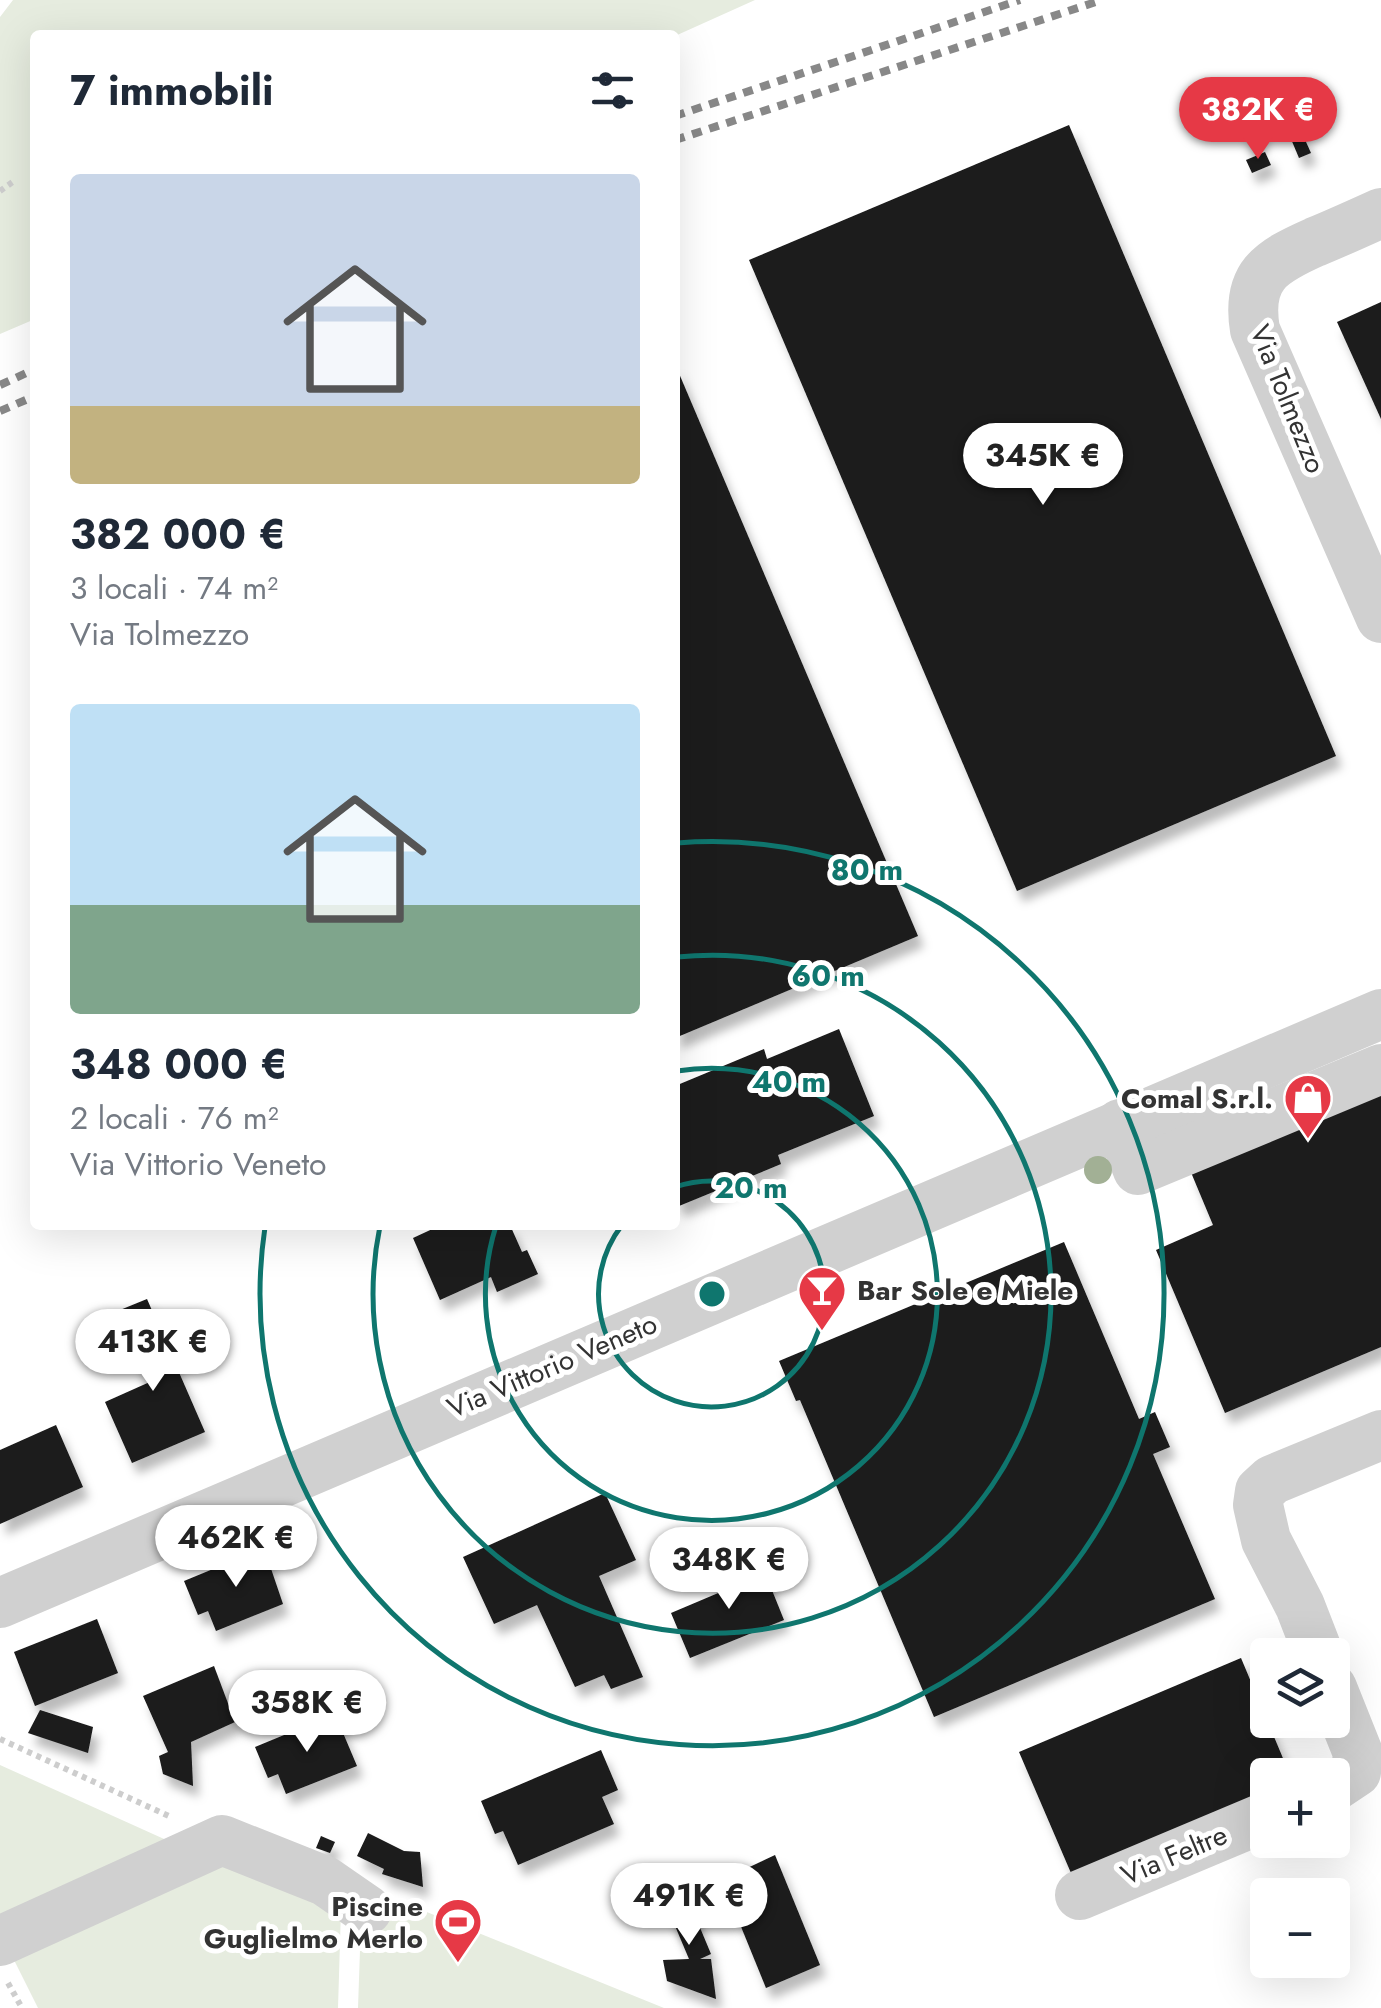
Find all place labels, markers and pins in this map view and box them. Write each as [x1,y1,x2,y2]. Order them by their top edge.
pin: 382K € [1177,77,1339,162]
pin: 345K € [962,423,1124,508]
shop icon: Comal S.r.l. [1282,1072,1334,1140]
place label: Comal S.r.l. [1121,1078,1273,1119]
bar icon: Bar Sole e Miele [796,1264,848,1332]
place label: Bar Sole e Miele [857,1270,1073,1311]
centre of rings [694,1276,730,1312]
pin: 413K € [72,1309,234,1394]
pin: 462K € [155,1505,317,1590]
pin: 348K € [648,1527,810,1612]
pin: 358K € [226,1670,388,1755]
pin: 491K € [608,1863,770,1948]
place label: Piscine Guglielmo Merlo [204,1886,423,1959]
sports icon: Piscine Guglielmo Merlo [432,1896,484,1964]

